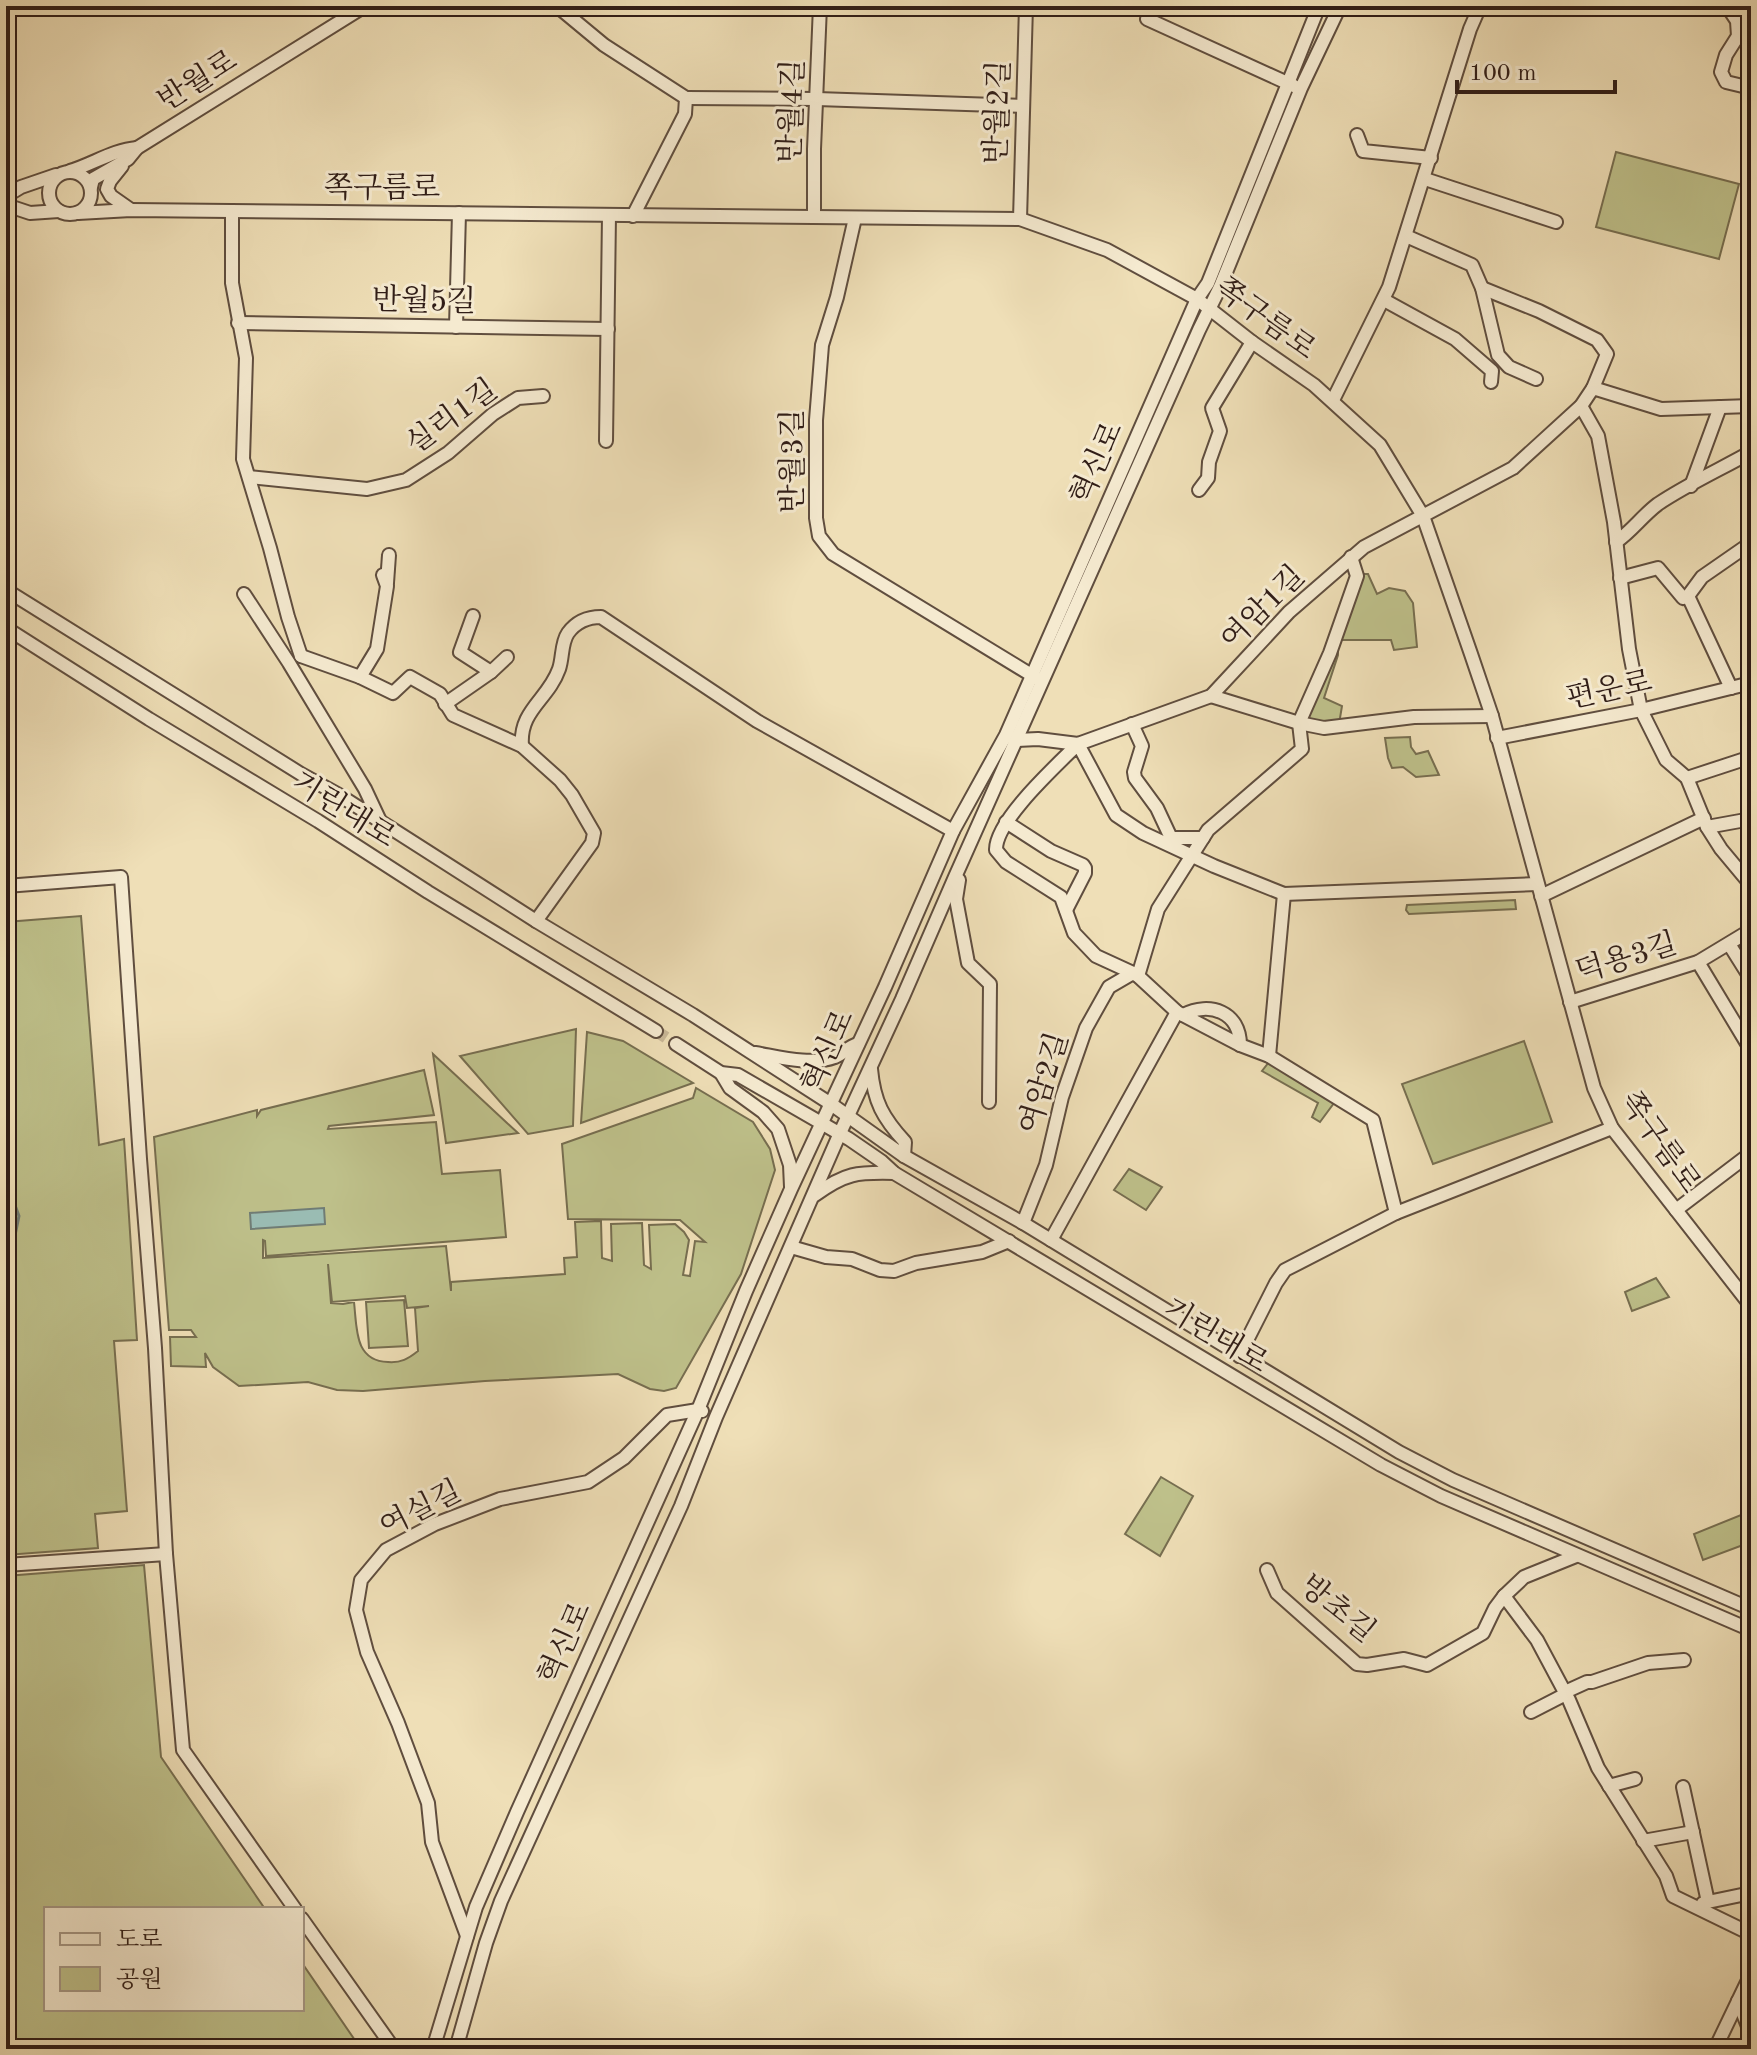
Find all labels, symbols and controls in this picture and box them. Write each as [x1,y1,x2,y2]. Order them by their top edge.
street label: 반월로 [152,44,243,117]
scale bar [1457,44,1615,94]
street label: 반월4길 [774,58,810,164]
street label: 반월2길 [980,59,1016,165]
text: 100 m [1469,62,1537,86]
street label: 쪽구름로 [324,172,440,204]
street label: 쪽구름로 [1209,272,1322,366]
street label: 반월5길 [372,284,476,318]
street label: 실리1길 [400,373,503,460]
street label: 반월3길 [777,409,809,513]
street label: 혁신로 [1065,417,1129,510]
street label: 여암1길 [1215,560,1311,656]
street label: 편운로 [1563,665,1655,715]
street label: 기린대로 [286,766,401,854]
street label: 덕용3길 [1572,927,1681,989]
street label: 혁신로 [796,1005,860,1098]
street label: 여암2길 [1013,1029,1075,1138]
street label: 쪽구름로 [1614,1086,1707,1199]
street label: 기린대로 [1158,1292,1273,1379]
street label: 여실길 [374,1475,466,1543]
street label: 방초길 [1294,1569,1381,1649]
street label: 혁신로 [533,1597,597,1690]
legend [44,1907,304,2011]
text: 도로 [116,1928,162,1953]
text: 공원 [116,1967,162,1993]

